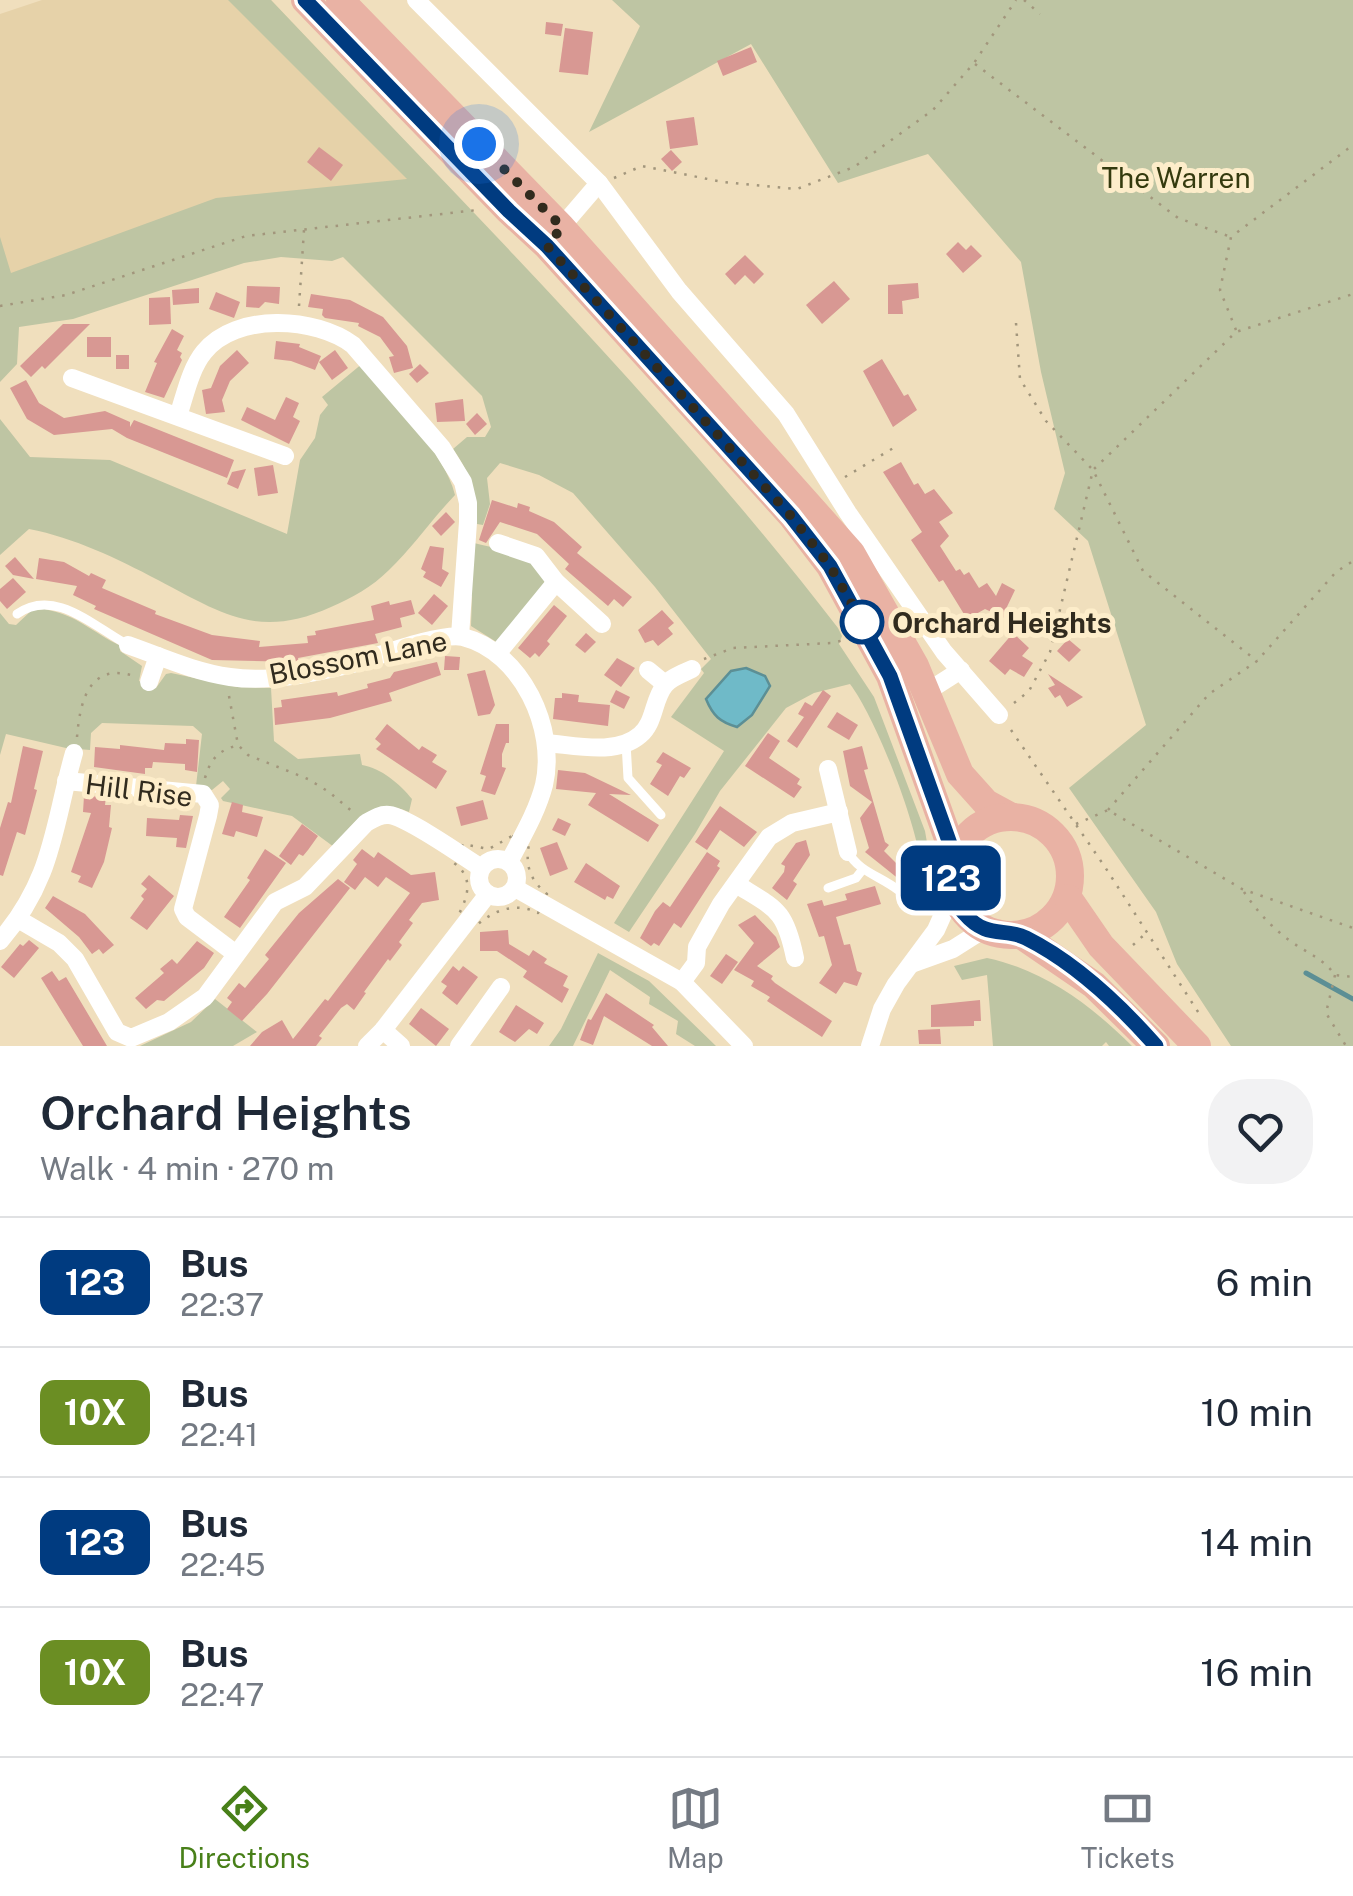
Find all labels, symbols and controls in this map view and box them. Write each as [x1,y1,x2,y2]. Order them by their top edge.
your location [454,119,504,169]
park label: The Warren [1101,161,1251,194]
marker: Orchard Heights [841,601,883,643]
place label: Orchard Heights [892,606,1112,639]
street label: Blossom Lane [266,624,450,690]
street label: Hill Rise [84,767,194,813]
line badge: 123 [894,846,1008,910]
text: 123 [921,858,981,899]
button: heart [1208,1079,1313,1184]
text: Orchard Heights [40,1084,412,1141]
text: Walk · 4 min · 270 m [40,1150,335,1187]
text: Bus [180,1241,249,1286]
text: 6 min [1216,1260,1313,1305]
text: 123 [65,1262,125,1303]
text: 22:37 [180,1286,264,1323]
text: Bus [180,1371,249,1416]
text: 10 min [1201,1390,1313,1435]
text: 10X [64,1392,126,1433]
text: 22:41 [180,1416,258,1453]
text: Bus [180,1501,249,1546]
text: 14 min [1200,1520,1313,1565]
text: 123 [65,1522,125,1563]
text: 22:45 [180,1546,266,1583]
text: Bus [180,1631,249,1676]
text: 16 min [1200,1650,1313,1695]
text: 10X [64,1652,126,1693]
text: 22:47 [180,1676,264,1713]
tab: Directions [178,1781,310,1874]
tab: Map [667,1781,724,1874]
tab: Tickets [1081,1781,1175,1874]

